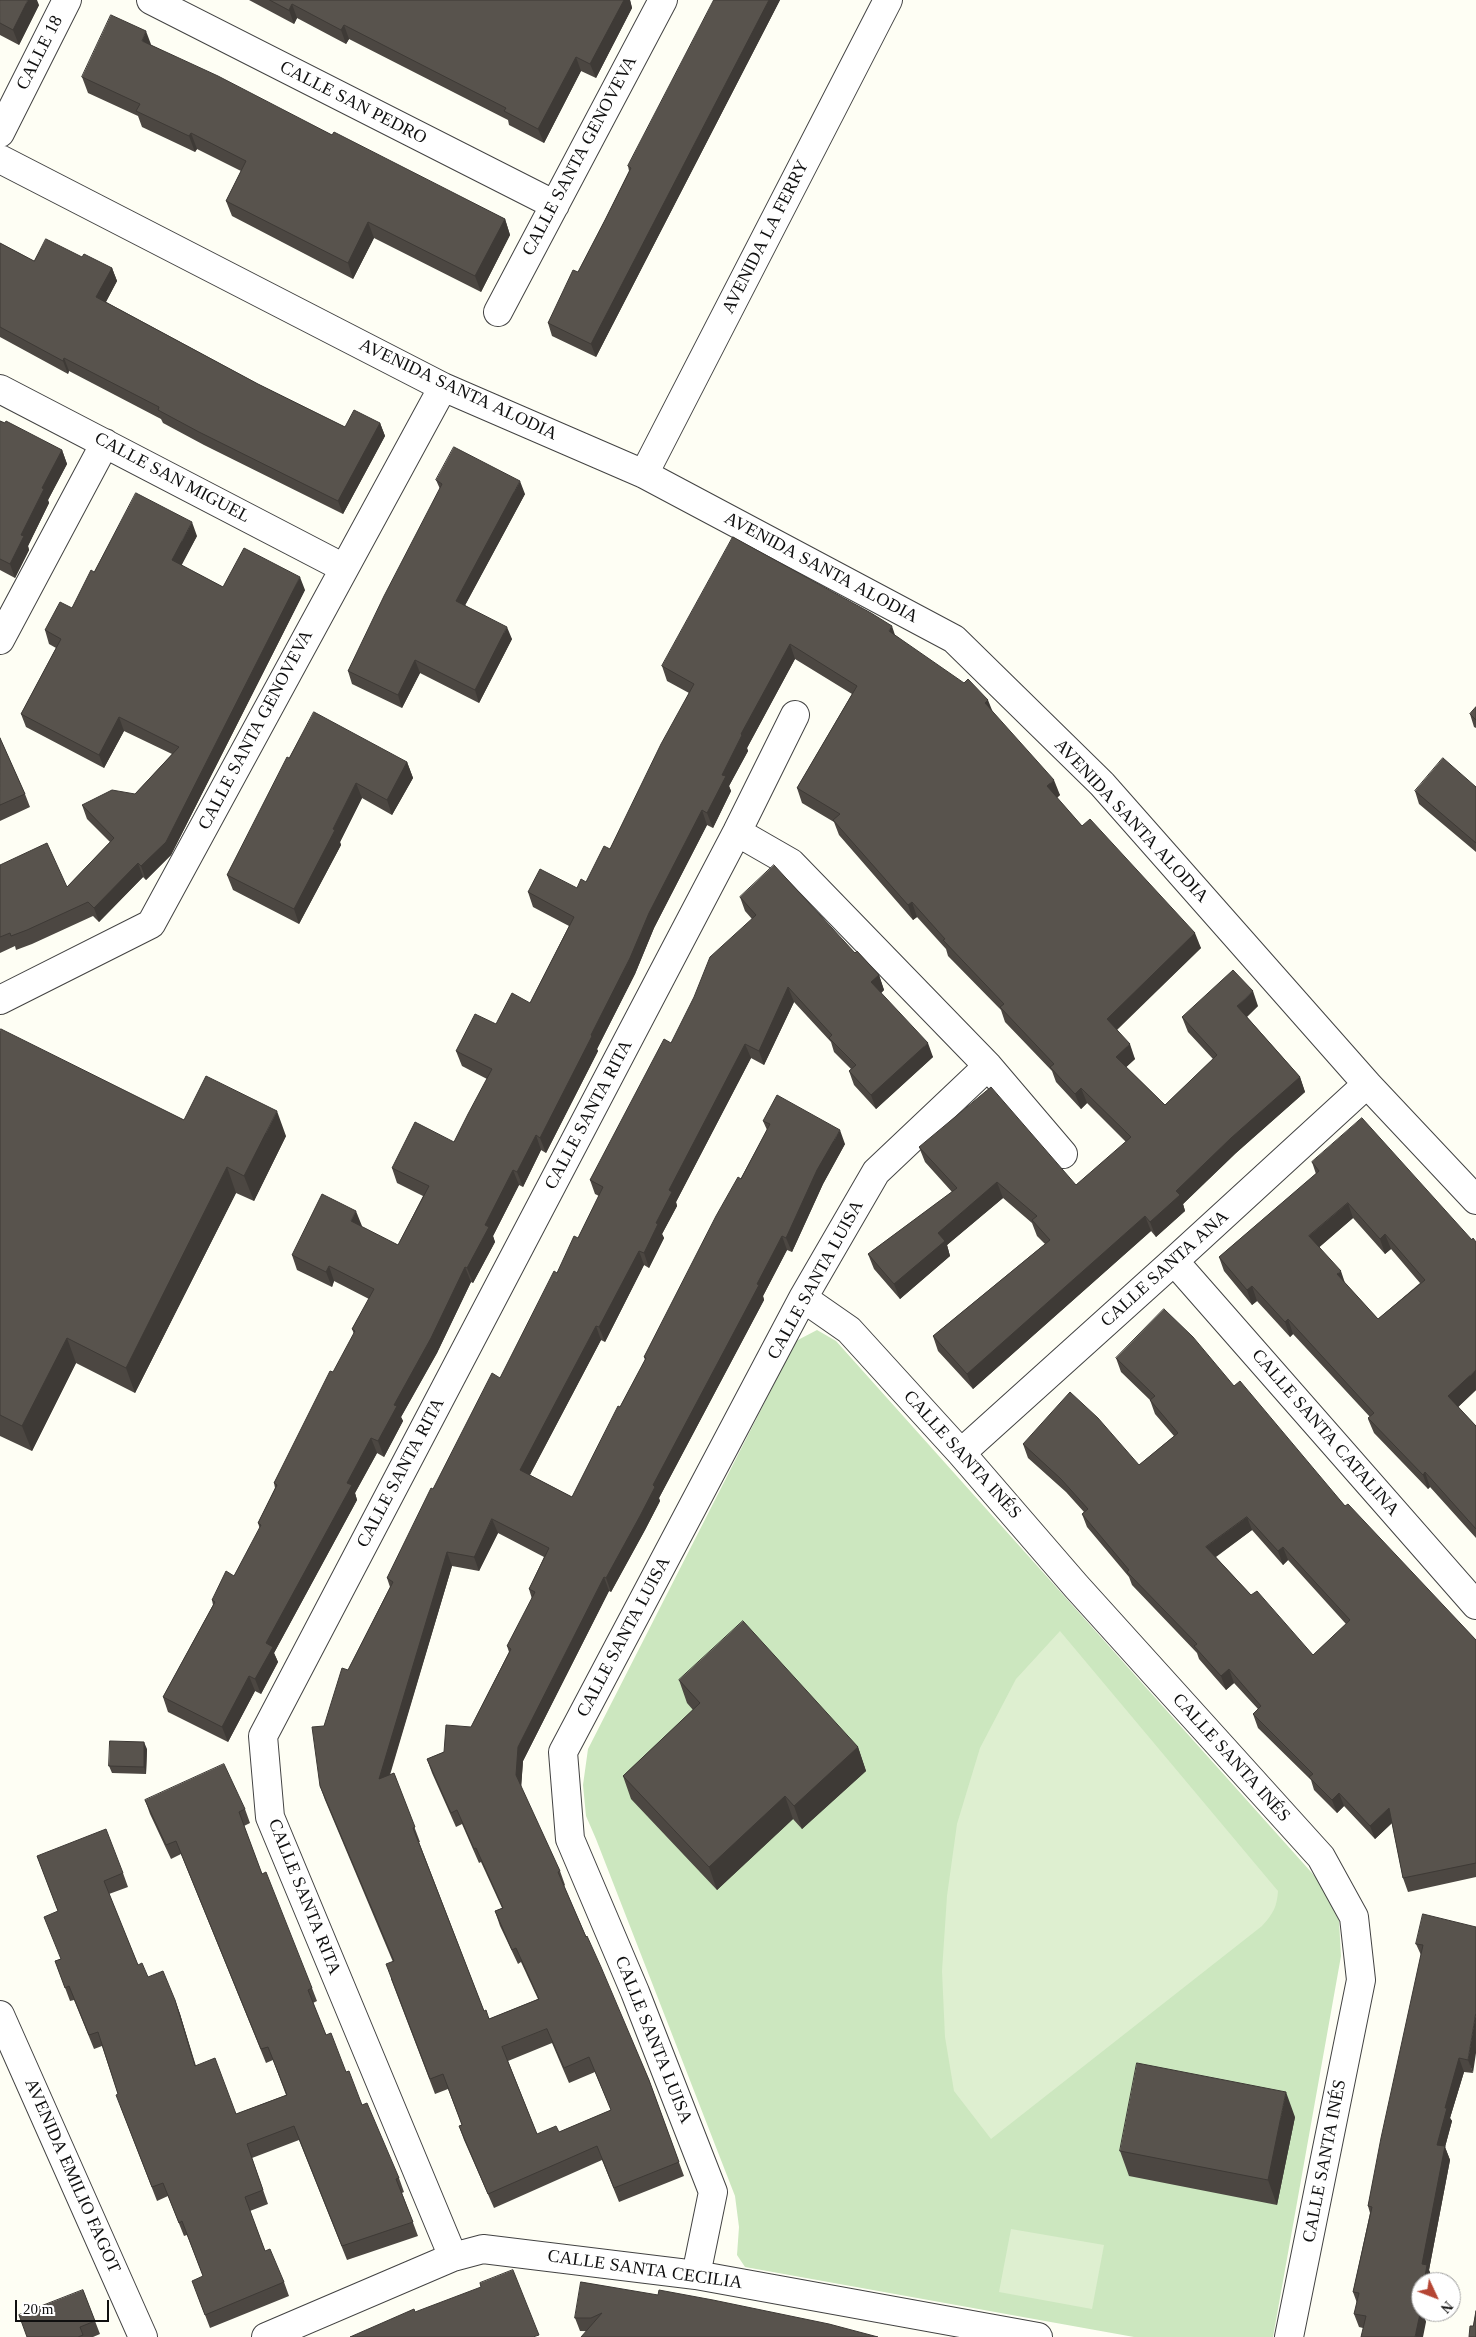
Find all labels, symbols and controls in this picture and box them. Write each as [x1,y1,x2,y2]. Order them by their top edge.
street label: CALLE 18 [12,12,68,94]
street label: CALLE SANTA GENOVEVA [518,52,642,260]
street label: CALLE SAN PEDRO [276,57,430,149]
street label: AVENIDA LA FERRY [718,157,814,317]
street label: AVENIDA SANTA ALODIA [355,335,561,445]
street label: CALLE SAN MIGUEL [91,428,253,528]
street label: AVENIDA SANTA ALODIA [720,508,922,628]
street label: CALLE SANTA GENOVEVA [194,626,318,834]
street label: AVENIDA SANTA ALODIA [1049,735,1213,907]
street label: CALLE SANTA RITA [540,1037,638,1193]
street label: CALLE SANTA LUISA [763,1197,869,1363]
street label: CALLE SANTA ANA [1097,1206,1233,1332]
street label: CALLE SANTA CATALINA [1247,1345,1403,1521]
street label: CALLE SANTA INÉS [899,1386,1025,1524]
street label: CALLE SANTA RITA [352,1395,450,1551]
street label: CALLE SANTA LUISA [573,1553,675,1721]
street label: CALLE SANTA INÉS [1168,1689,1294,1827]
street label: CALLE SANTA RITA [263,1816,345,1978]
street label: CALLE SANTA LUISA [610,1953,696,2127]
street label: AVENIDA EMILIO FAGOT [19,2076,125,2276]
street label: CALLE SANTA INÉS [1299,2078,1351,2244]
street label: CALLE SANTA CECILIA [546,2246,744,2294]
north arrow [1411,2272,1461,2322]
scale bar [18,2290,111,2322]
text: N [1438,2298,1456,2316]
text: 20 m [23,2301,53,2317]

